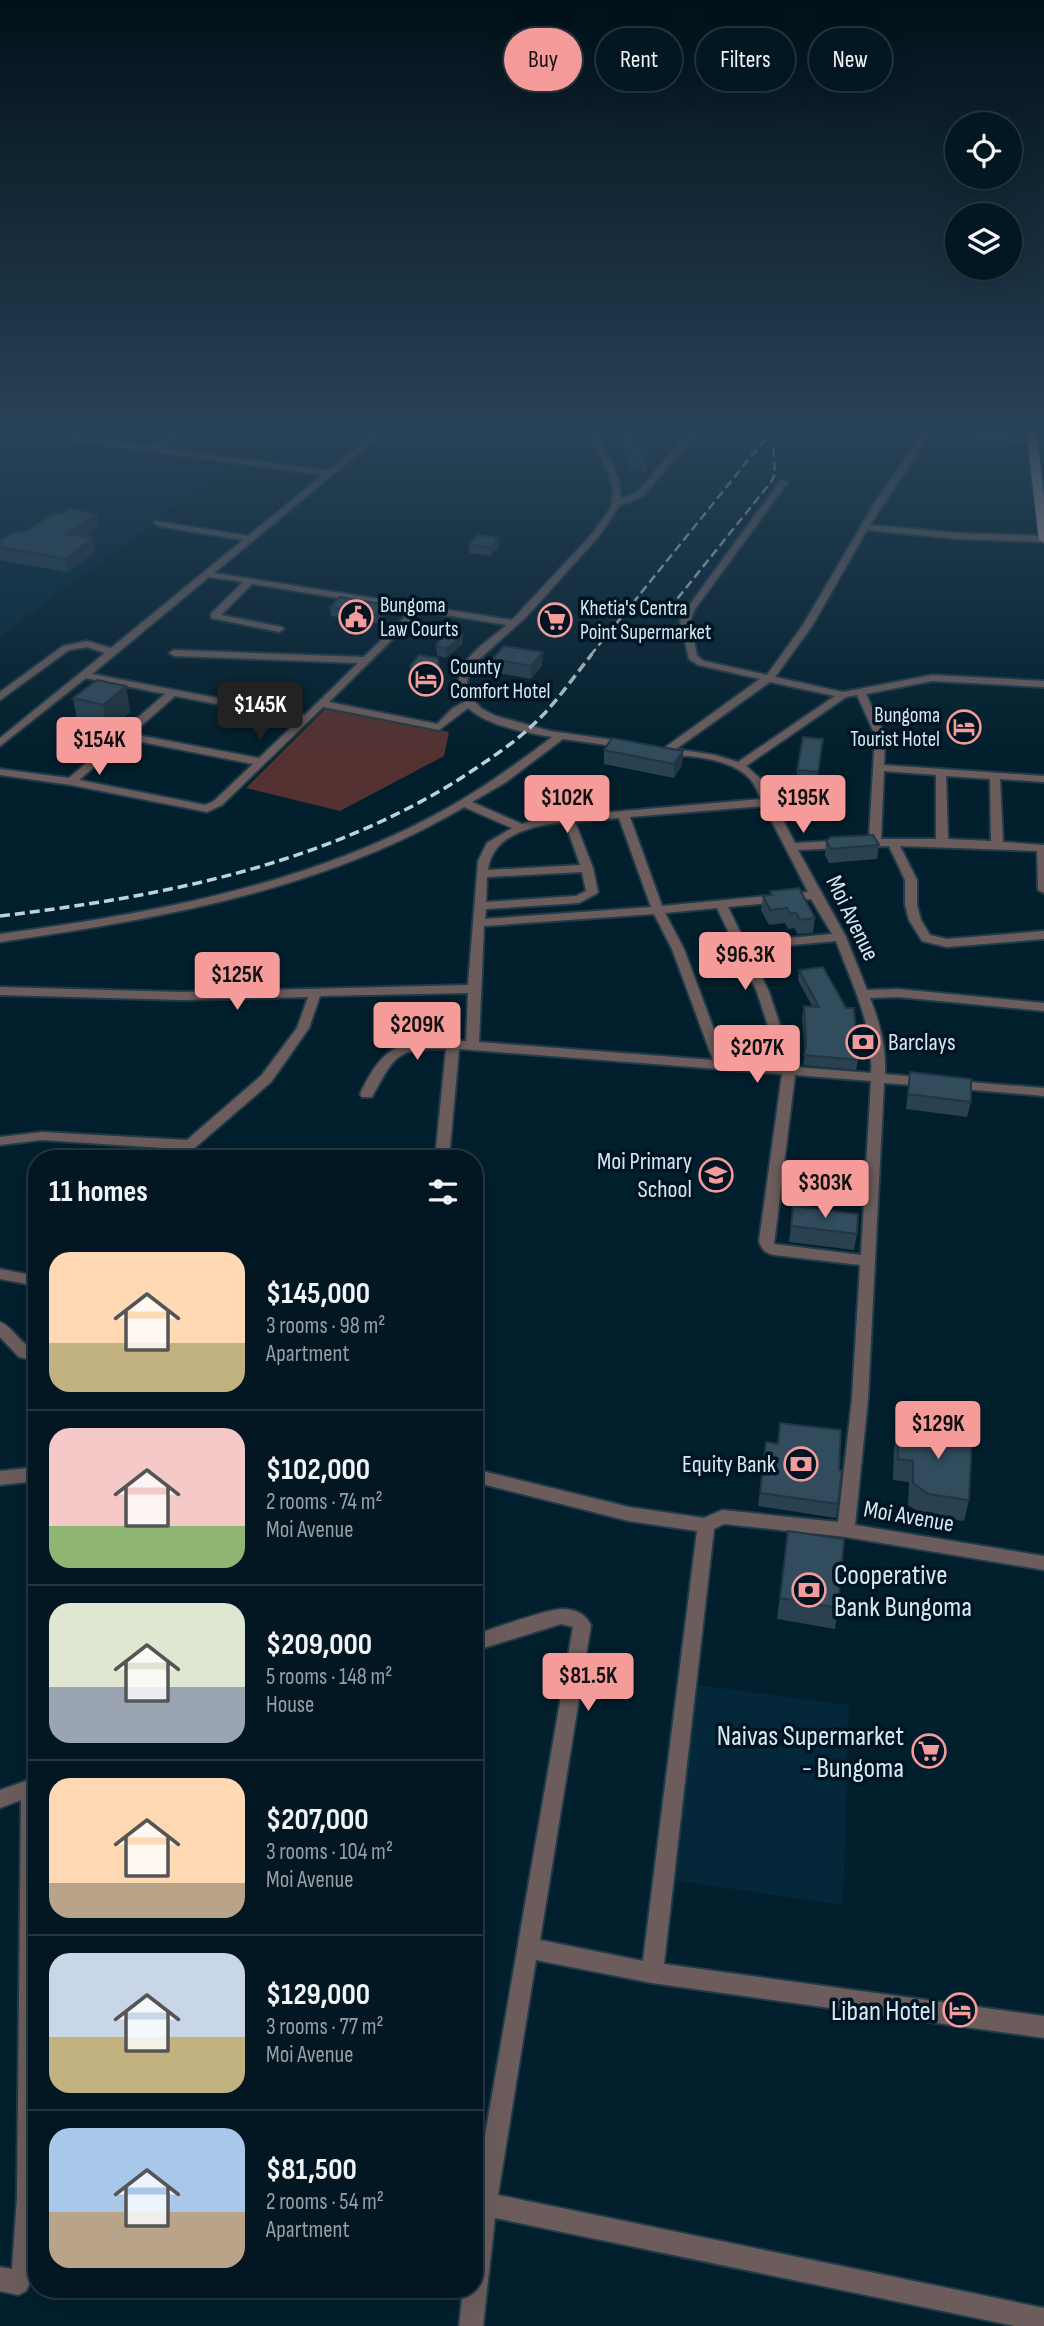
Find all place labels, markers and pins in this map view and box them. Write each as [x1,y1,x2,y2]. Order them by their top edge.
place label: Bungoma Law Courts [380,593,458,642]
place label: Khetia's Centra Point Supermarket [580,596,711,645]
public building icon: Bungoma Law Courts [337,598,375,636]
supermarket icon: Khetia's Centra Point Supermarket [536,601,574,639]
place label: County Comfort Hotel [450,655,551,704]
hotel icon: County Comfort Hotel [407,660,445,698]
pin: $145K [211,682,309,742]
place label: Bungoma Tourist Hotel [850,703,940,752]
hotel icon: Bungoma Tourist Hotel [945,708,983,746]
pin: $154K [50,718,148,777]
pin: $102K [518,776,616,835]
pin: $195K [754,776,852,835]
pin: $96.3K [688,932,802,992]
pin: $125K [188,953,286,1012]
pin: $209K [368,1002,466,1062]
bank icon: Barclays [844,1023,882,1061]
pin: $207K [708,1026,806,1085]
place label: Barclays [888,1028,956,1057]
place label: Moi Primary School [597,1147,692,1204]
school or university icon: Moi Primary School [697,1156,735,1194]
pin: $303K [776,1160,874,1220]
pin: $129K [889,1402,987,1461]
bank icon: Equity Bank [782,1445,820,1483]
place label: Equity Bank [682,1450,776,1479]
place label: Cooperative Bank Bungoma [834,1559,972,1624]
bank icon: Cooperative Bank Bungoma [790,1571,828,1609]
pin: $81.5K [531,1654,645,1713]
place label: Naivas Supermarket - Bungoma [717,1720,904,1785]
supermarket icon: Naivas Supermarket - Bungoma [910,1732,948,1770]
hotel icon: Liban Hotel [941,1991,979,2029]
place label: Liban Hotel [831,1995,936,2028]

